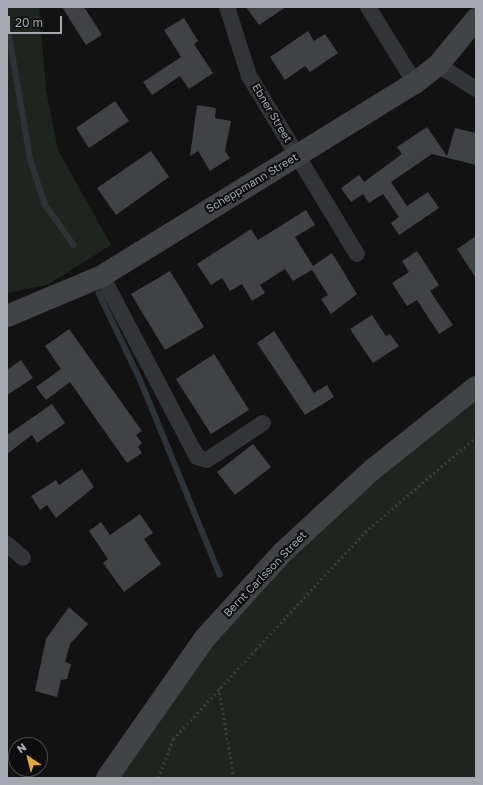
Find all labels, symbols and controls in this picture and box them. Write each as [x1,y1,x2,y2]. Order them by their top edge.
scale bar [10,8,64,34]
text: 20 m [15,15,43,30]
street label: Ebner Street [249,81,295,145]
street label: Scheppmann Street [204,150,300,216]
street label: Bernt Carlsson Street [221,529,309,619]
north arrow [8,737,48,777]
text: N [14,740,29,755]

